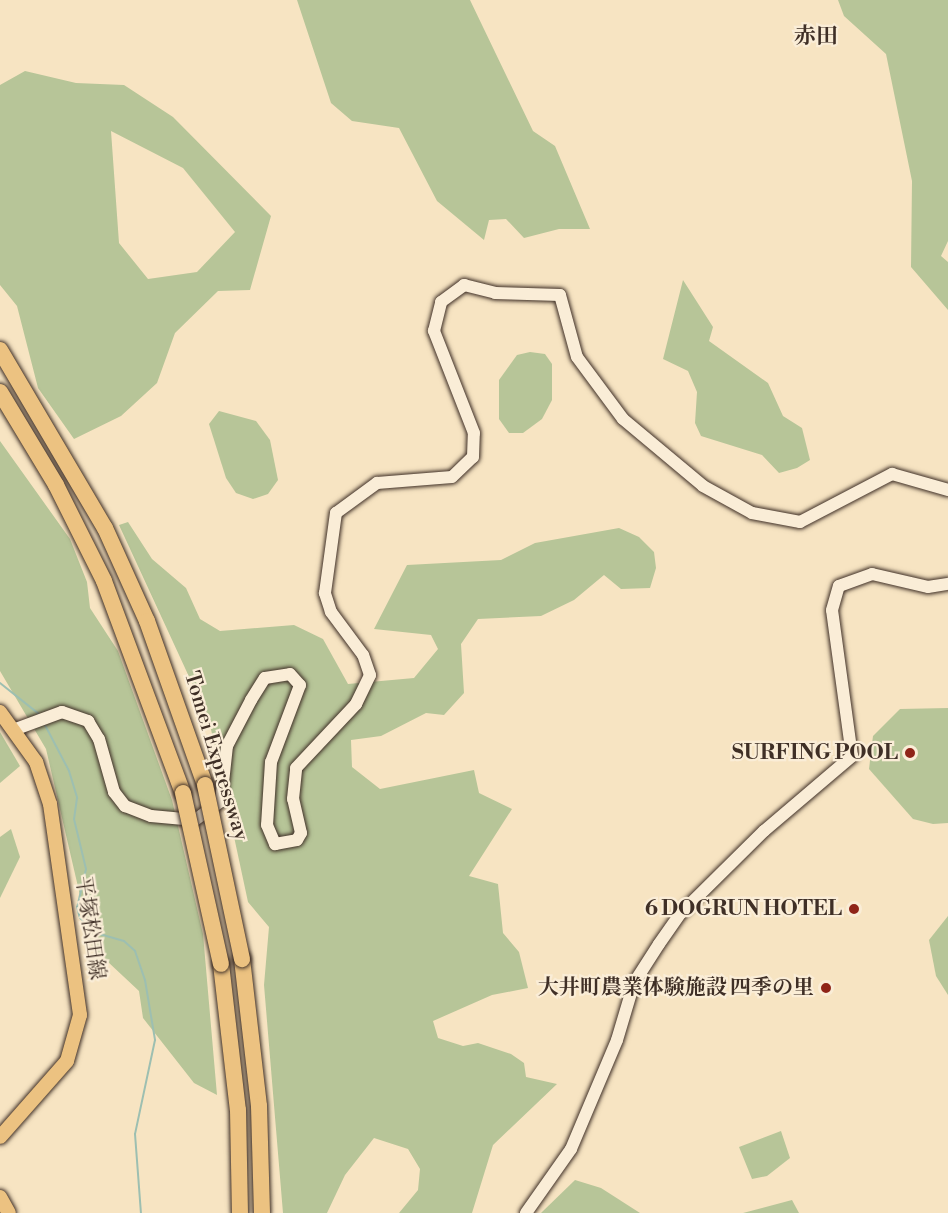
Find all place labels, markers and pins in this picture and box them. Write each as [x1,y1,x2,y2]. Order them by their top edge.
place label: SURFING POOL [732,740,898,766]
marker: SURFING POOL [903,746,917,760]
place label: 6 DOGRUN HOTEL [645,896,842,922]
marker: 6 DOGRUN HOTEL [847,902,861,916]
place label: 大井町農業体験施設 四季の里 [538,975,814,1001]
marker: 大井町農業体験施設 四季の里 [819,981,833,995]

